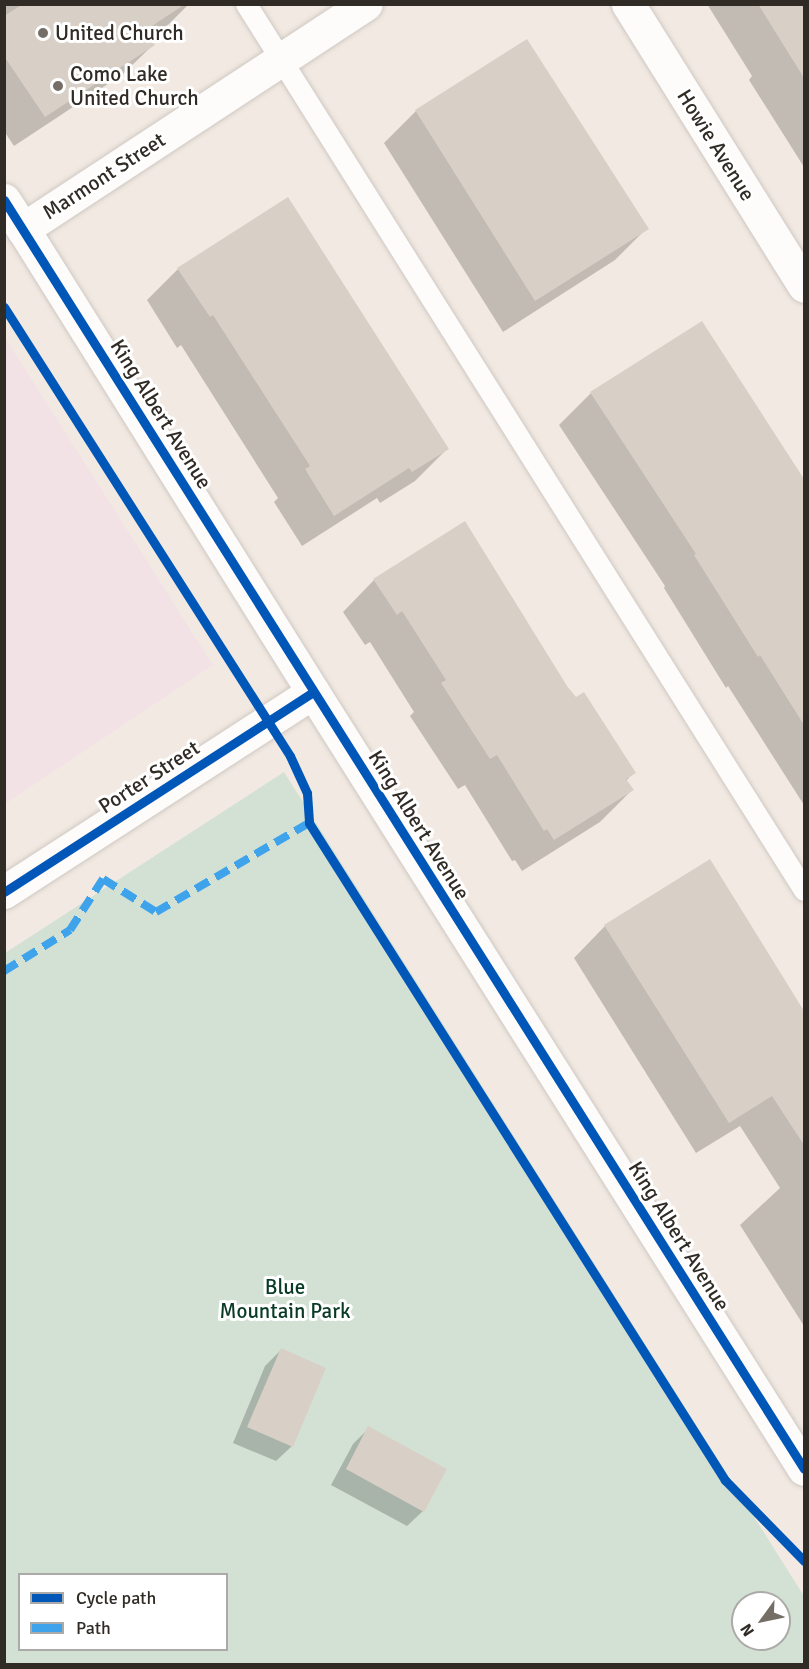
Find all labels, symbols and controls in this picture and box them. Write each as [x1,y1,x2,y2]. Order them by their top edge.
place label: United Church [55,20,184,46]
marker: United Church [36,26,50,40]
place label: Como Lake United Church [70,61,199,111]
marker: Como Lake United Church [51,79,65,93]
street label: Howie Avenue [672,85,760,205]
street label: Marmont Street [38,127,170,225]
street label: King Albert Avenue [105,335,217,493]
street label: Porter Street [94,735,204,819]
street label: King Albert Avenue [363,746,475,904]
street label: King Albert Avenue [623,1157,735,1315]
park label: Blue Mountain Park [220,1274,350,1324]
legend [18,1573,228,1651]
text: Cycle path [76,1587,156,1609]
north arrow [731,1591,791,1651]
text: Path [76,1617,111,1639]
text: N [736,1620,759,1640]

